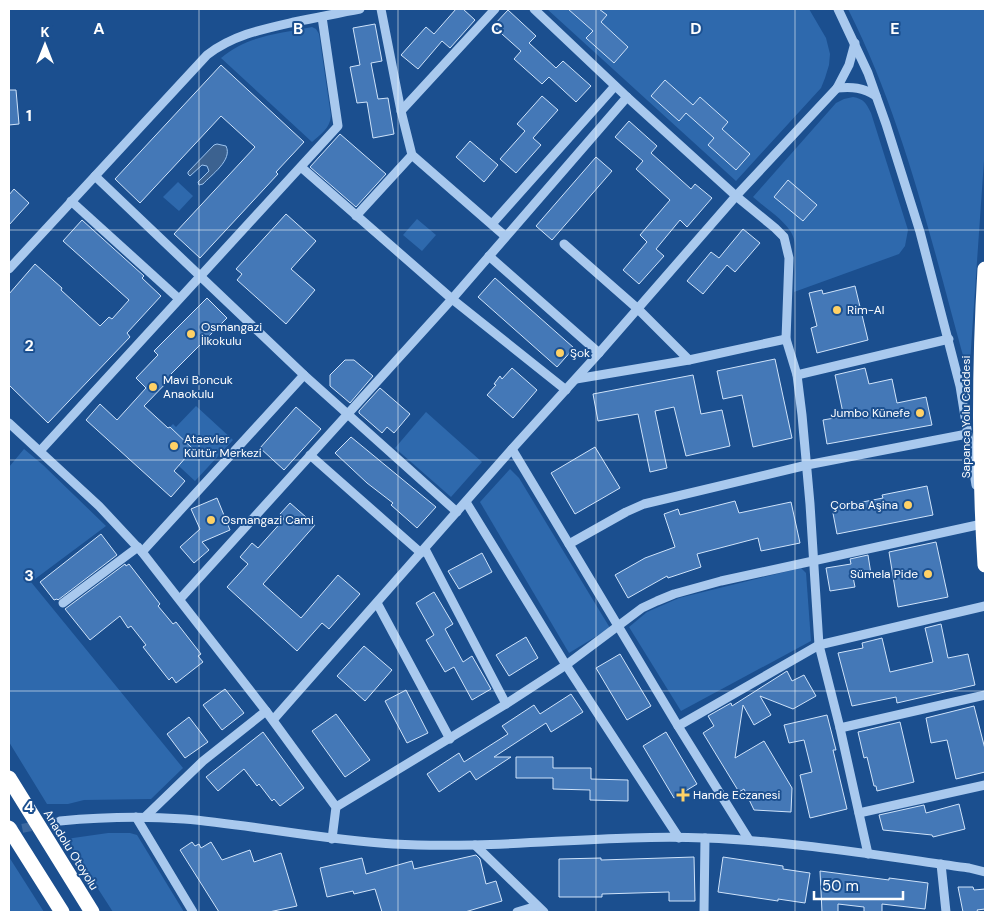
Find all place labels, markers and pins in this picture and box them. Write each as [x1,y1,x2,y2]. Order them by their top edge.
place label: Rim-Al [847,302,884,318]
marker: Rim-Al [831,304,843,316]
place label: Osmangazi İlkokulu [201,319,262,349]
marker: Osmangazi İlkokulu [185,328,197,340]
place label: Şok [570,345,590,361]
marker: Şok [554,347,566,359]
place label: Mavi Boncuk Anaokulu [163,372,233,402]
marker: Mavi Boncuk Anaokulu [147,381,159,393]
place label: Jumbo Künefe [831,405,910,421]
marker: Jumbo Künefe [914,407,926,419]
place label: Ataevler Kültür Merkezi [184,431,262,461]
marker: Ataevler Kültür Merkezi [168,440,180,452]
place label: Çorba Aşina [830,497,898,513]
marker: Çorba Aşina [902,499,914,511]
place label: Osmangazi Cami [221,512,314,528]
marker: Osmangazi Cami [205,514,217,526]
place label: Sümela Pide [850,566,918,582]
marker: Sümela Pide [922,568,934,580]
place label: Hande Eczanesi [693,787,781,803]
marker: Hande Eczanesi [677,789,689,801]

